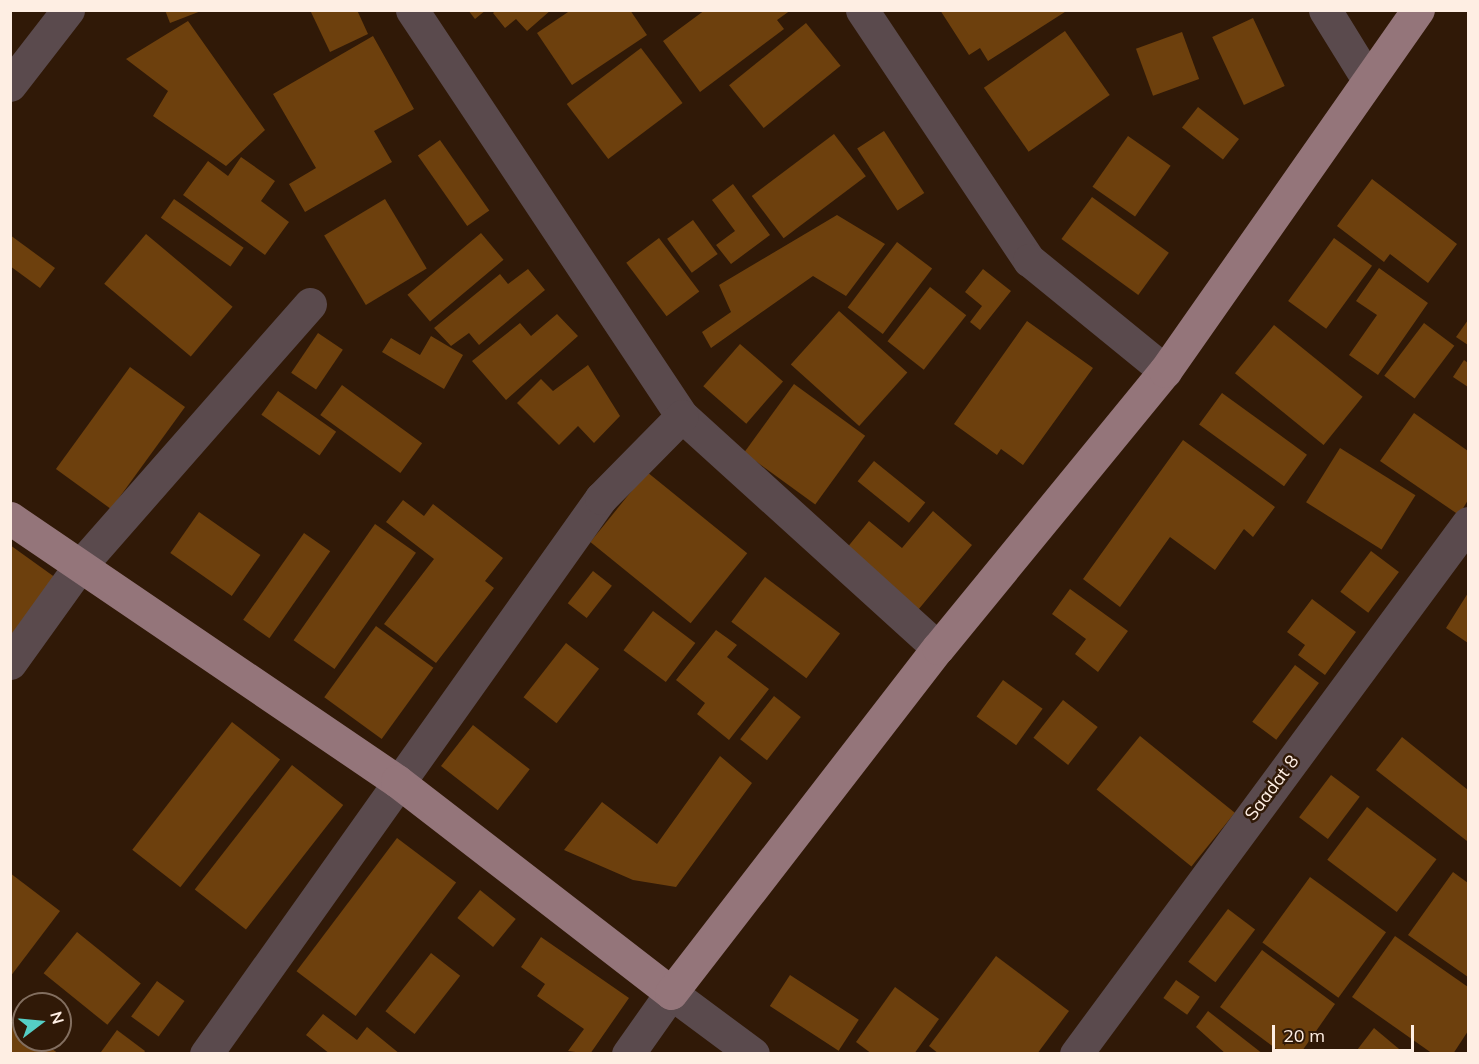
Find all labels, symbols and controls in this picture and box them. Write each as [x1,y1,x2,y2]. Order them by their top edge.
street label: Saadat 8 [1240,751,1304,825]
north arrow [12,992,72,1052]
text: N [46,1009,69,1026]
scale bar [1275,1013,1418,1051]
text: 20 m [1283,1024,1325,1047]

